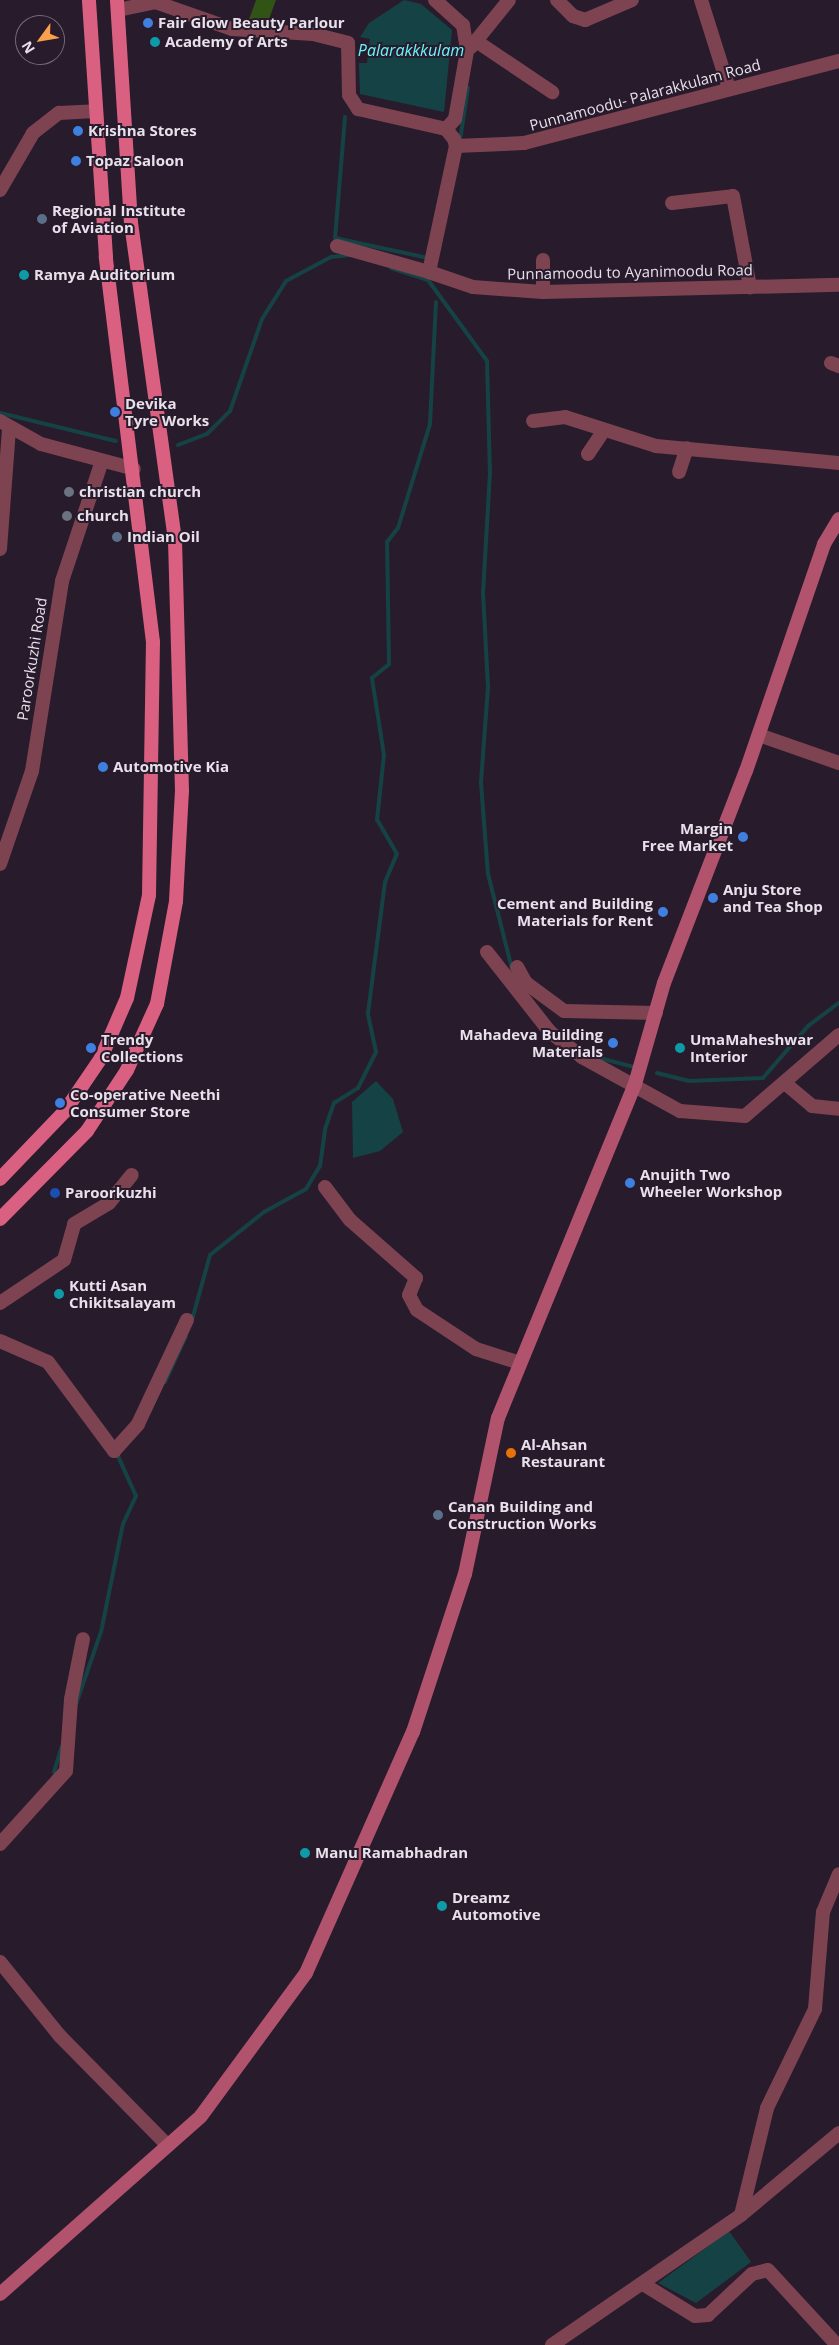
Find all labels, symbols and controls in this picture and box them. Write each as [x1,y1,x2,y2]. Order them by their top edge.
place label: Fair Glow Beauty Parlour [158,14,345,32]
north arrow [15,15,65,65]
marker: Fair Glow Beauty Parlour [142,17,154,29]
place label: Academy of Arts [165,33,288,51]
marker: Academy of Arts [149,36,161,48]
text: N [17,38,39,58]
water label: Palarakkkulam [358,40,464,60]
street label: Punnamoodu- Palarakkulam Road [527,55,763,135]
place label: Krishna Stores [88,122,197,140]
marker: Krishna Stores [72,125,84,137]
place label: Topaz Saloon [86,152,184,170]
marker: Topaz Saloon [70,155,82,167]
place label: Regional Institute of Aviation [52,201,186,236]
marker: Regional Institute of Aviation [36,213,48,225]
street label: Punnamoodu to Ayanimoodu Road [507,261,753,283]
place label: Ramya Auditorium [34,266,175,284]
marker: Ramya Auditorium [18,269,30,281]
place label: Devika Tyre Works [125,394,209,429]
marker: Devika Tyre Works [109,406,121,418]
place label: christian church [79,483,201,501]
marker: christian church [63,486,75,498]
place label: church [77,507,129,525]
marker: church [61,510,73,522]
place label: Indian Oil [127,528,200,546]
marker: Indian Oil [111,531,123,543]
street label: Paroorkuzhi Road [13,596,51,722]
place label: Automotive Kia [113,758,229,776]
marker: Automotive Kia [97,761,109,773]
place label: Margin Free Market [642,819,733,854]
marker: Margin Free Market [737,831,749,843]
place label: Anju Store and Tea Shop [723,880,823,915]
marker: Anju Store and Tea Shop [707,892,719,904]
place label: Cement and Building Materials for Rent [497,894,653,929]
marker: Cement and Building Materials for Rent [657,906,669,918]
place label: Mahadeva Building Materials [460,1025,603,1060]
place label: Trendy Collections [101,1030,183,1065]
place label: UmaMaheshwar Interior [690,1030,813,1065]
marker: Mahadeva Building Materials [607,1037,619,1049]
marker: Trendy Collections [85,1042,97,1054]
marker: UmaMaheshwar Interior [674,1042,686,1054]
place label: Co-operative Neethi Consumer Store [70,1085,220,1120]
marker: Co-operative Neethi Consumer Store [54,1097,66,1109]
place label: Anujith Two Wheeler Workshop [640,1165,782,1200]
marker: Anujith Two Wheeler Workshop [624,1177,636,1189]
place label: Paroorkuzhi [65,1184,157,1202]
marker: Paroorkuzhi [49,1187,61,1199]
place label: Kutti Asan Chikitsalayam [69,1276,176,1311]
marker: Kutti Asan Chikitsalayam [53,1288,65,1300]
place label: Al-Ahsan Restaurant [521,1435,605,1470]
marker: Al-Ahsan Restaurant [505,1447,517,1459]
place label: Canan Building and Construction Works [448,1497,597,1532]
marker: Canan Building and Construction Works [432,1509,444,1521]
place label: Manu Ramabhadran [315,1844,468,1862]
marker: Manu Ramabhadran [299,1847,311,1859]
place label: Dreamz Automotive [452,1888,541,1923]
marker: Dreamz Automotive [436,1900,448,1912]

